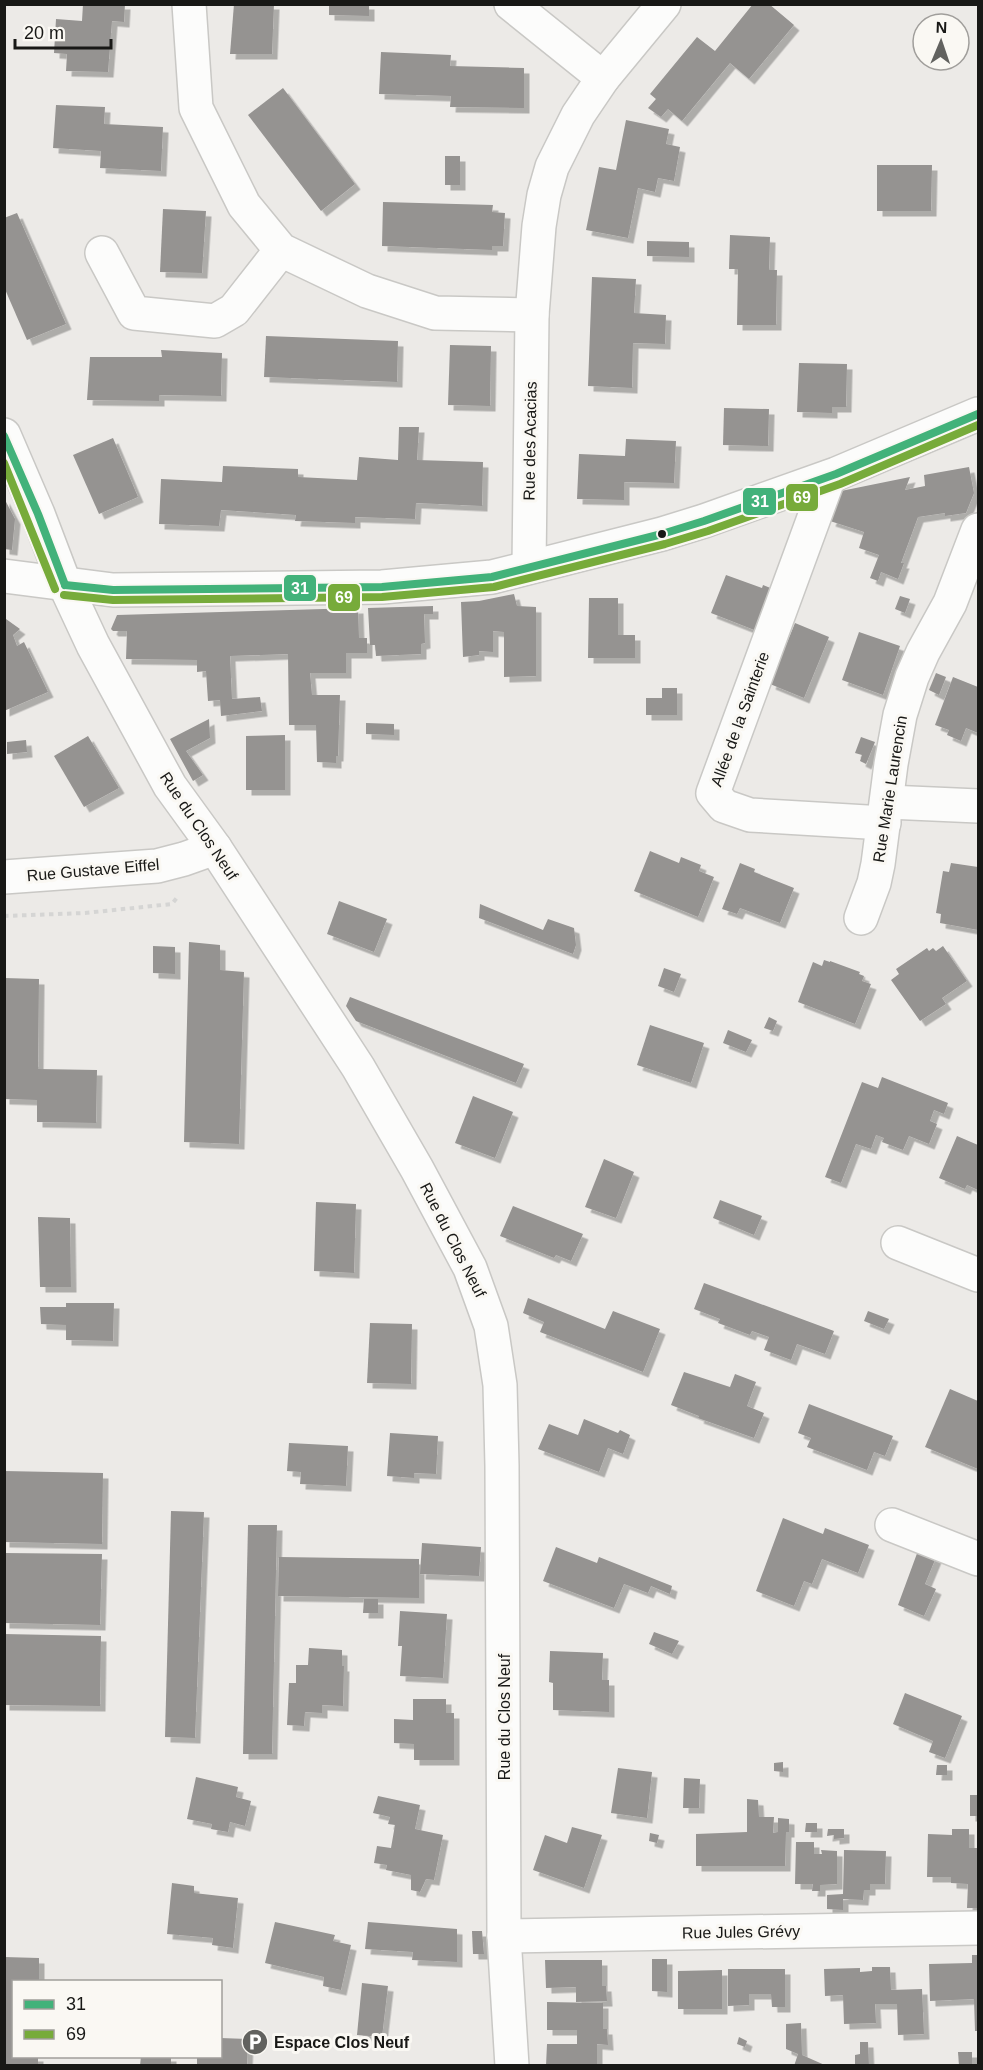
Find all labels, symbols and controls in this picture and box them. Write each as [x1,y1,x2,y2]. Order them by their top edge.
scale bar [15,12,111,50]
north arrow [911,12,971,72]
text: N [935,19,948,36]
text: 20 m [24,23,64,43]
street label: Rue des Acacias [520,381,540,501]
line badge: 69 [785,483,819,512]
line badge: 31 [742,487,777,516]
text: 69 [793,489,811,506]
text: 31 [751,493,769,510]
unlabelled marker [656,528,668,540]
line badge: 31 [283,574,317,602]
text: 31 [291,580,309,597]
line badge: 69 [327,583,361,612]
text: 69 [335,589,353,606]
street label: Allée de la Sainterie [708,649,772,789]
street label: Rue Marie Laurencin [870,714,910,864]
street label: Rue du Clos Neuf [157,769,242,884]
street label: Rue Gustave Eiffel [26,856,160,884]
street label: Rue du Clos Neuf [417,1180,489,1301]
street label: Rue du Clos Neuf [496,1653,513,1780]
street label: Rue Jules Grévy [682,1922,800,1942]
legend [12,1980,222,2058]
text: 31 [66,1994,86,2014]
text: 69 [66,2024,86,2044]
parking icon: Espace Clos Neuf [240,2027,270,2057]
place label: Espace Clos Neuf [274,2034,410,2051]

